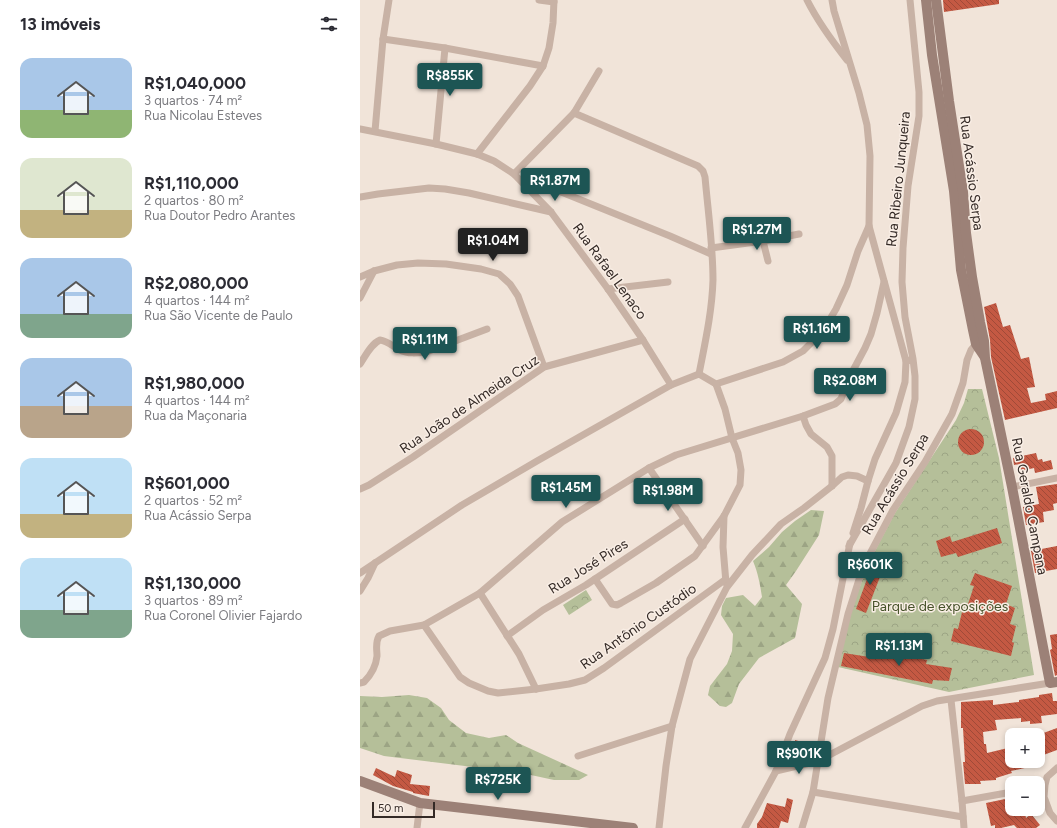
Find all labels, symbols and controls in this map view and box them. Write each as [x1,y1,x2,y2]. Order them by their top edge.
icon: filters [318,13,340,35]
text: 13 imóveis [20,14,100,34]
pin: R$855K [417,63,483,97]
text: R$855K [426,68,474,83]
text: R$1,040,000 [144,73,246,93]
icon: home [52,74,100,122]
text: 3 quartos · 74 m² [144,93,242,108]
text: Rua Nicolau Esteves [144,108,262,123]
street label: Rua Ribeiro Junqueira [883,110,914,248]
street label: Rua Acássio Serpa [956,115,987,231]
pin: R$1.87M [518,168,592,202]
text: R$1,110,000 [144,173,239,193]
text: R$1.87M [530,173,580,188]
icon: home [52,174,100,222]
text: 2 quartos · 80 m² [144,193,244,208]
text: Rua Doutor Pedro Arantes [144,208,295,223]
pin: R$1.27M [720,217,794,251]
street label: Rua Rafael Lenaco [569,220,650,323]
text: R$1.27M [732,222,782,237]
pin: R$1.04M [456,228,530,262]
text: R$1.04M [467,233,519,248]
text: R$2,080,000 [144,273,248,293]
icon: home [52,274,100,322]
text: 4 quartos · 144 m² [144,293,250,308]
text: Rua São Vicente de Paulo [144,308,293,323]
pin: R$1.16M [780,316,854,350]
text: R$1.16M [793,321,841,336]
pin: R$1.11M [388,327,462,361]
text: R$1.11M [402,332,448,347]
street label: Rua João de Almeida Cruz [396,351,542,457]
pin: R$2.08M [813,368,887,402]
text: R$1,980,000 [144,373,245,393]
text: R$2.08M [823,373,877,388]
icon: home [52,374,100,422]
text: 4 quartos · 144 m² [144,393,250,408]
text: Rua da Maçonaria [144,408,247,423]
street label: Rua Acássio Serpa [858,430,932,538]
street label: Rua Geraldo Campana [1008,436,1051,576]
text: R$601,000 [144,473,230,493]
icon: home [52,474,100,522]
pin: R$1.45M [529,475,603,509]
pin: R$1.98M [631,478,705,512]
text: R$1.45M [540,480,592,495]
text: R$1.98M [643,483,693,498]
text: 2 quartos · 52 m² [144,493,242,508]
text: Rua Acássio Serpa [144,508,251,523]
street label: Rua José Pires [545,535,631,598]
pin: R$601K [837,552,903,586]
text: R$601K [847,557,893,572]
text: R$1,130,000 [144,573,241,593]
icon: home [52,574,100,622]
street label: Rua Antônio Custódio [577,580,700,673]
text: 3 quartos · 89 m² [144,593,243,608]
park label: Parque de exposições [872,598,1008,615]
text: Rua Coronel Olivier Fajardo [144,608,302,623]
pin: R$1.13M [862,633,936,667]
text: R$1.13M [875,638,923,653]
map controls [1005,728,1045,816]
button: + [1005,728,1045,768]
pin: R$901K [766,741,832,775]
text: R$901K [776,746,822,761]
pin: R$725K [465,767,531,801]
text: R$725K [475,772,521,787]
button: − [1005,776,1045,816]
scale bar [372,800,435,819]
text: 50 m [378,802,403,815]

